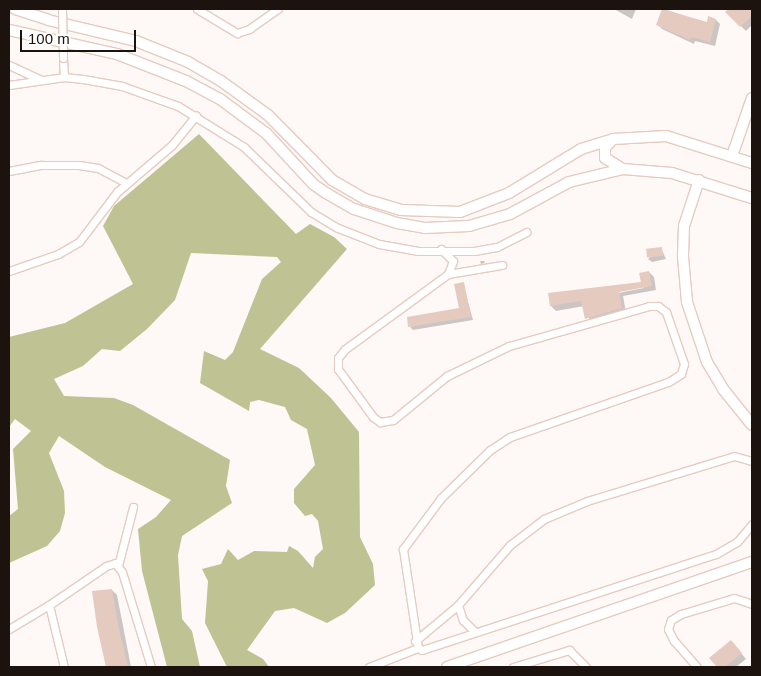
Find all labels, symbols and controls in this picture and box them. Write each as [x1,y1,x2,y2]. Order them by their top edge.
scale bar [22,20,139,52]
text: 100 m [28,30,70,47]

